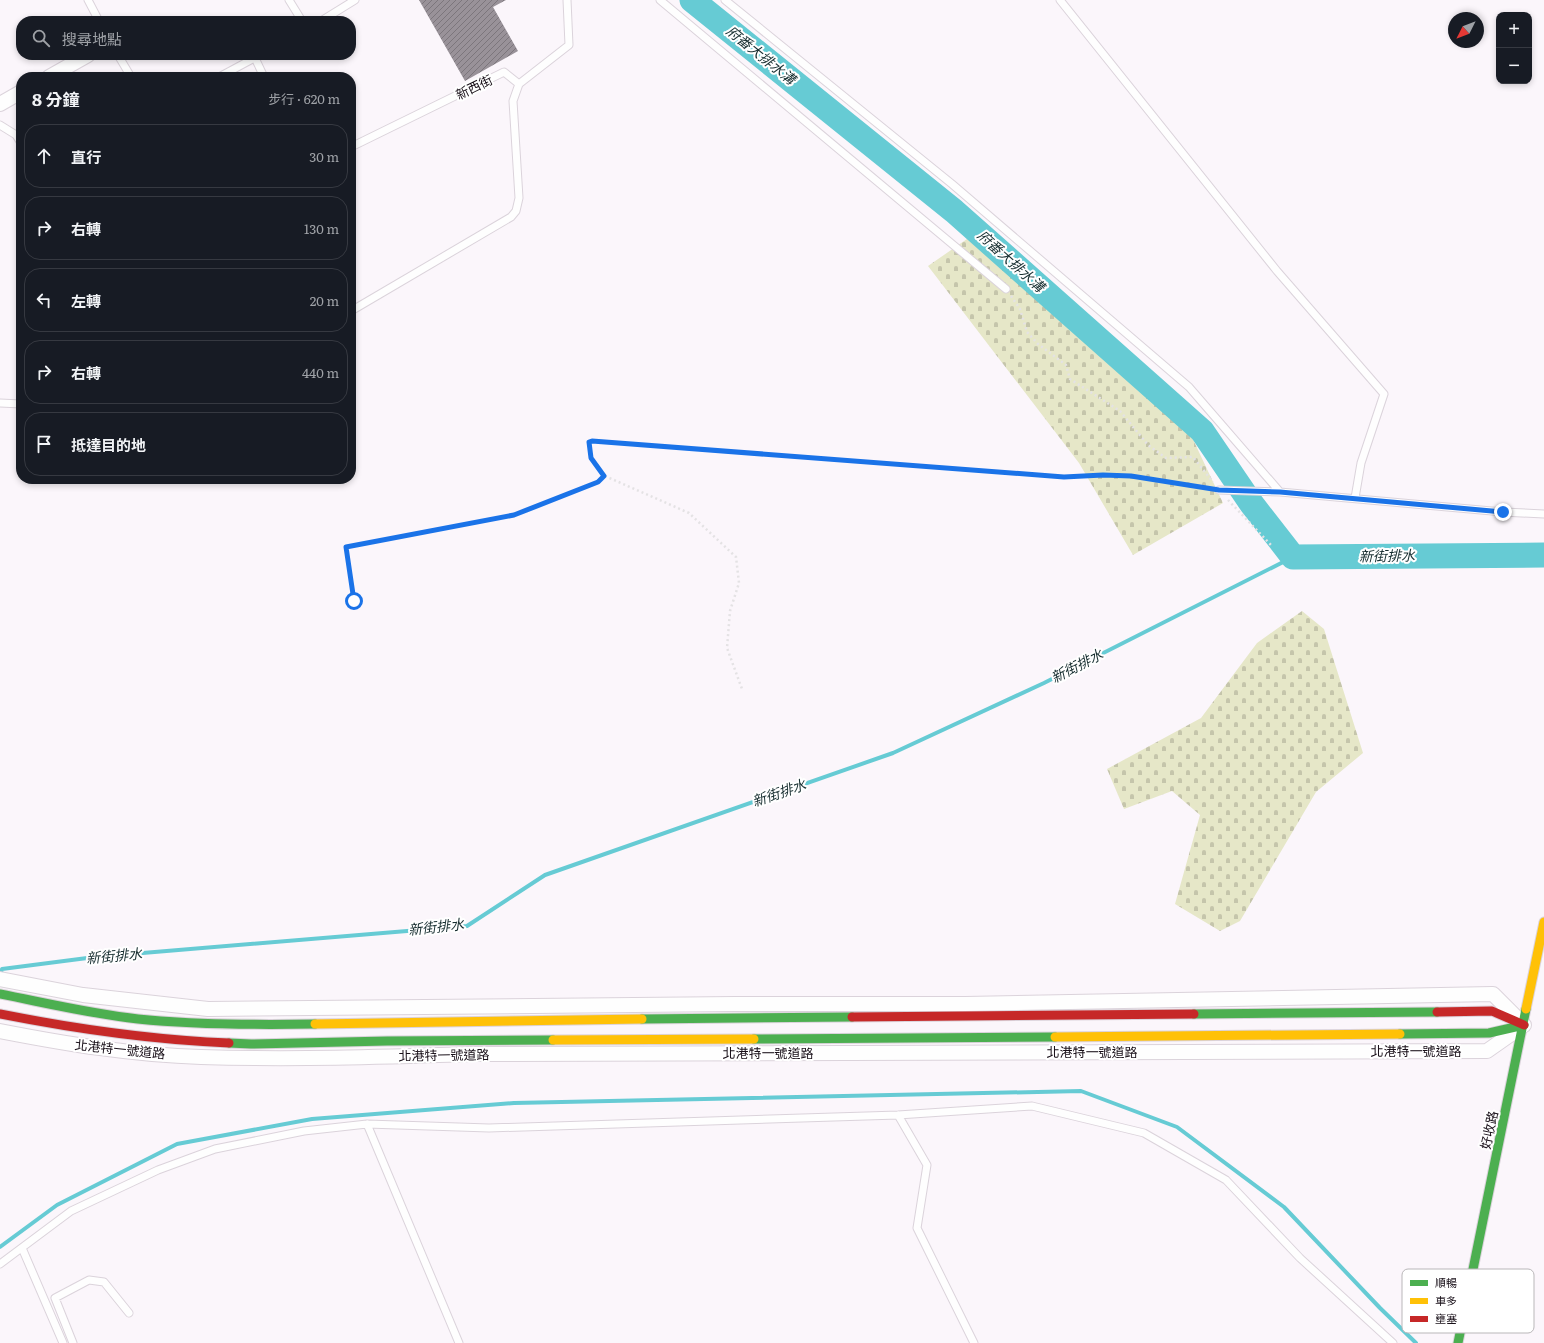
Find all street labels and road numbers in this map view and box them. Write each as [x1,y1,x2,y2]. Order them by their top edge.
street label: 新西街 [452,69,495,104]
street label: 北港特一號道路 [74,1034,166,1063]
street label: 北港特一號道路 [1370,1041,1462,1060]
street label: 北港特一號道路 [1046,1042,1138,1061]
street label: 北港特一號道路 [722,1043,814,1062]
street label: 北港特一號道路 [398,1044,490,1065]
street label: 好收路 [1475,1109,1502,1151]

